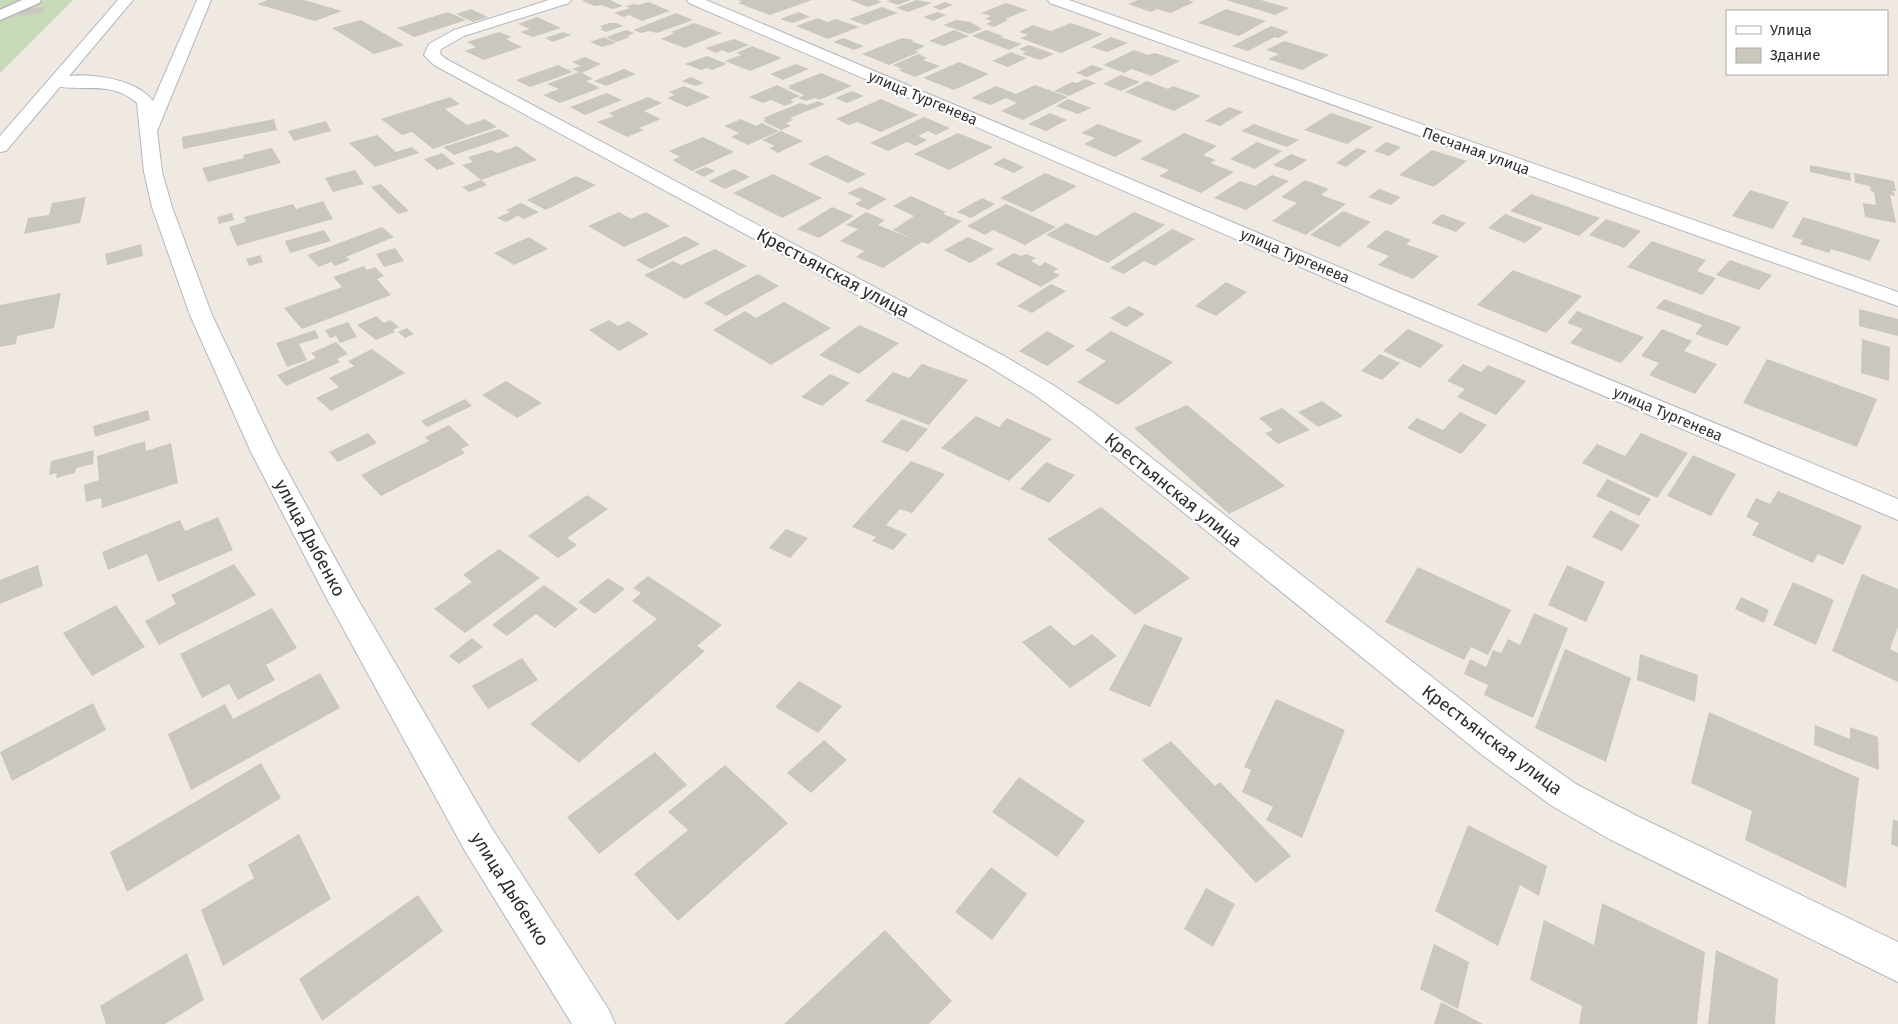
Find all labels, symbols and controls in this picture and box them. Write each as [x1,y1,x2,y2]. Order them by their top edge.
legend [1726,10,1888,75]
text: Улица [1770,21,1812,39]
text: Здание [1770,46,1820,64]
street label: улица Тургенева [866,67,980,129]
street label: Песчаная улица [1420,123,1532,179]
street label: Крестьянская улица [753,223,913,323]
street label: улица Тургенева [1238,225,1352,287]
street label: улица Тургенева [1611,383,1725,445]
street label: Крестьянская улица [1100,428,1246,552]
street label: улица Дыбенко [270,476,350,600]
street label: Крестьянская улица [1418,680,1566,800]
street label: улица Дыбенко [466,828,554,950]

